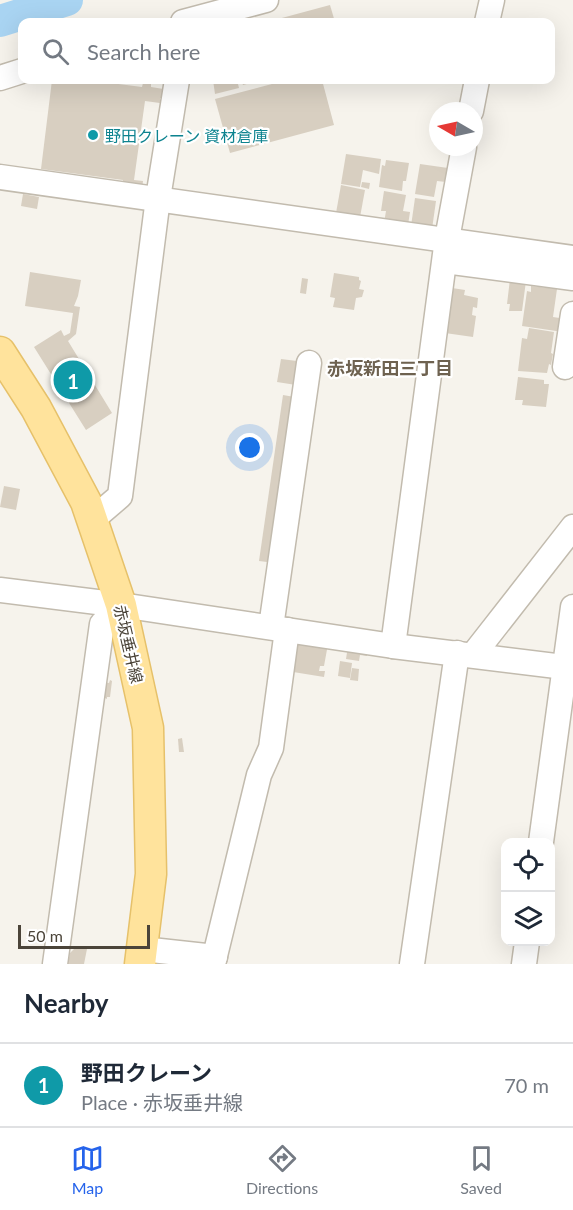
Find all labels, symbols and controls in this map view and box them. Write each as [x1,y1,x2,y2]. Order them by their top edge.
search box [18,18,555,84]
icon: search [39,35,72,68]
text: Search here [87,38,200,65]
north arrow [429,102,483,156]
place label: 野田クレーン 資材倉庫 [105,126,268,145]
marker: 野田クレーン 資材倉庫 [86,128,100,142]
district label: 赤坂新田三丁目 [327,357,453,379]
pin: 1 [54,358,92,403]
your location [235,433,264,462]
street label: 赤坂垂井線 [111,603,147,685]
map controls [501,838,555,946]
button: locate [501,838,555,892]
button: layers [501,892,555,946]
scale bar [18,922,150,950]
text: 50 m [27,926,63,945]
text: Nearby [24,987,109,1019]
text: 野田クレーン [81,1059,212,1086]
text: 1 [38,1073,49,1097]
text: 70 m [504,1073,549,1097]
text: Place · 赤坂垂井線 [81,1090,243,1114]
tab: Map [71,1142,104,1197]
tab: Directions [246,1142,318,1197]
tab: Saved [460,1142,502,1197]

